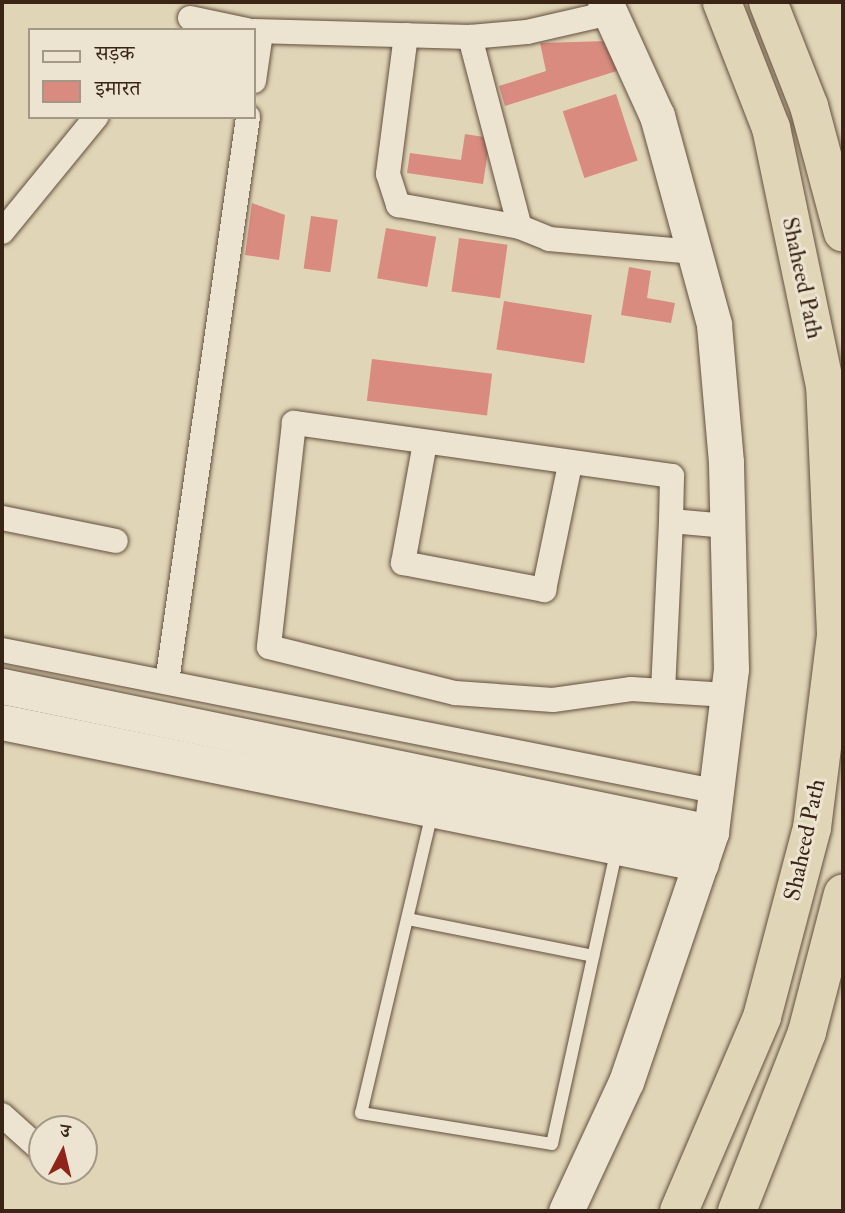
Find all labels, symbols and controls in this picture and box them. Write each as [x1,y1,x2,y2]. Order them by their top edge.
legend [28,28,256,119]
text: सड़क [95,40,134,67]
text: इमारत [95,75,141,102]
street label: Shaheed Path [776,215,828,341]
street label: Shaheed Path [779,777,831,903]
north arrow [28,1115,98,1185]
text: उ [59,1119,72,1144]

